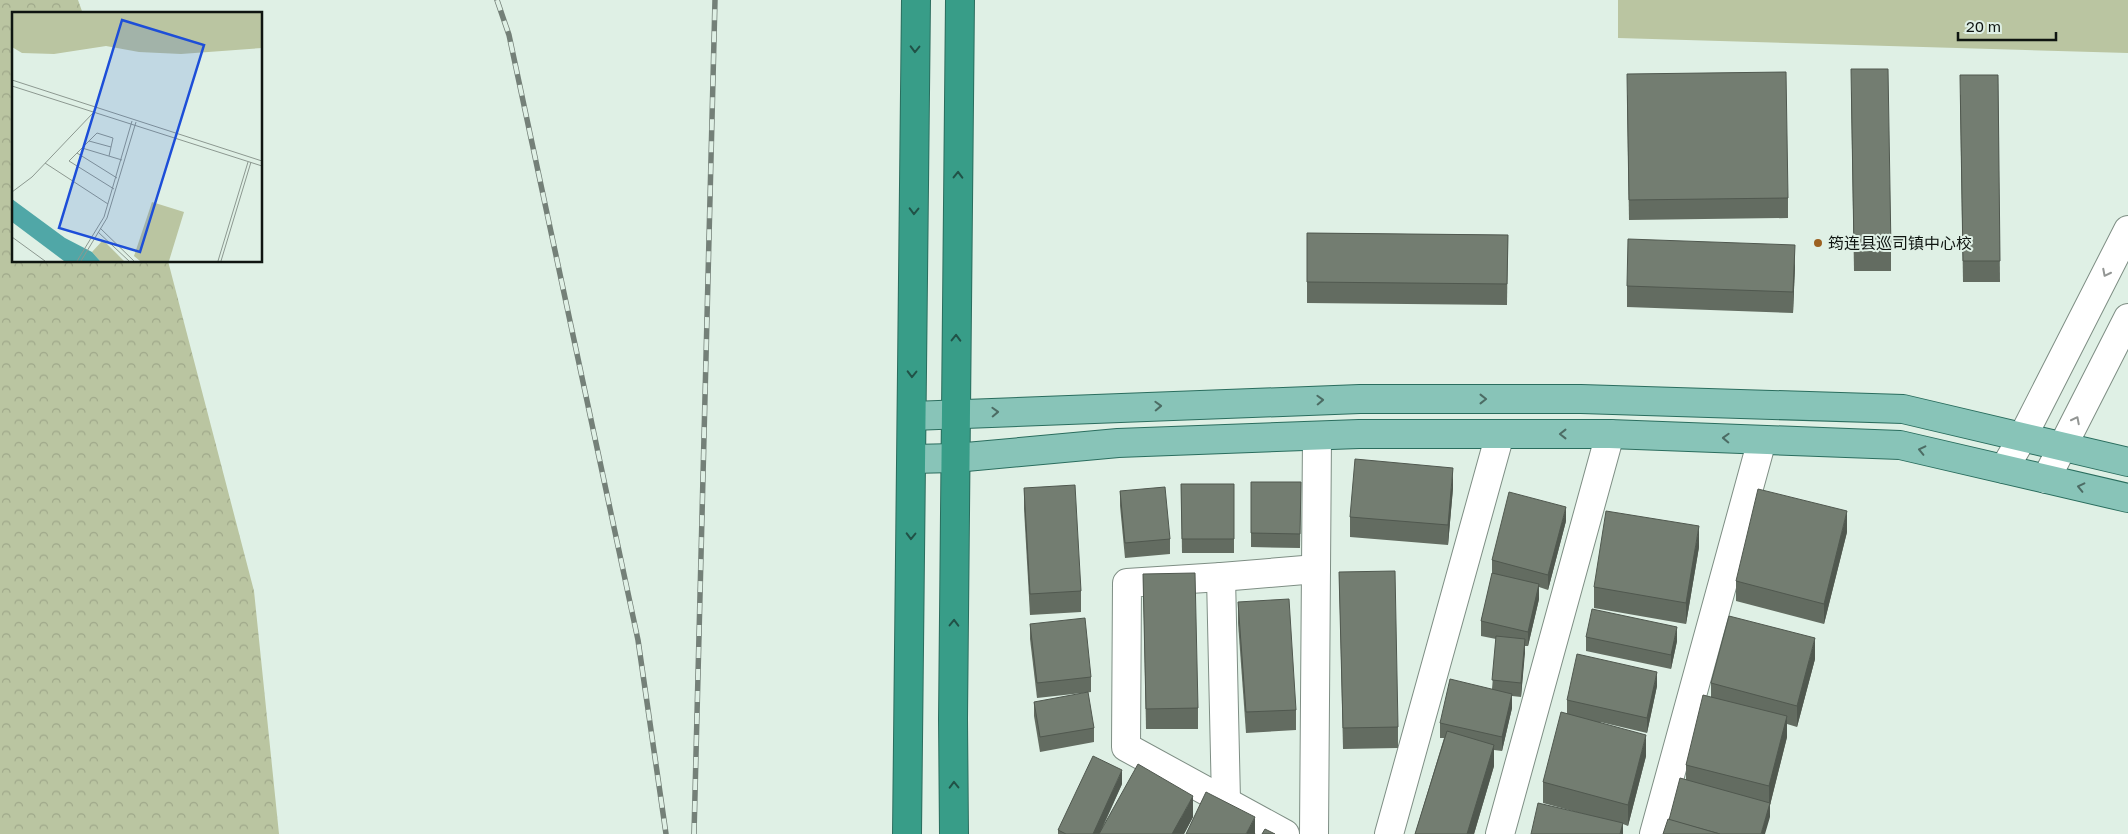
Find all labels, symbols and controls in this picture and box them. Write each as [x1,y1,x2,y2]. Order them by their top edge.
scale bar [1958,10,2056,42]
inset map [12,12,262,262]
text: 20 m [1966,17,2001,35]
one-way arrow [910,45,920,53]
one-way arrow [953,171,963,179]
one-way arrow [909,208,919,215]
place label: 筠连县巡司镇中心校 [1828,233,1972,253]
marker: 筠连县巡司镇中心校 [1812,237,1824,249]
one-way arrow [2102,268,2112,277]
one-way arrow [951,334,961,342]
one-way arrow [907,370,917,378]
one-way arrow [1479,394,1487,404]
one-way arrow [1316,395,1324,405]
one-way arrow [1154,401,1162,411]
one-way arrow [992,407,1000,418]
one-way arrow [2070,416,2080,425]
one-way arrow [1559,429,1566,439]
one-way arrow [1721,433,1729,443]
one-way arrow [1918,445,1927,456]
one-way arrow [2076,482,2085,493]
one-way arrow [906,532,916,540]
one-way arrow [948,619,959,627]
one-way arrow [948,781,959,789]

